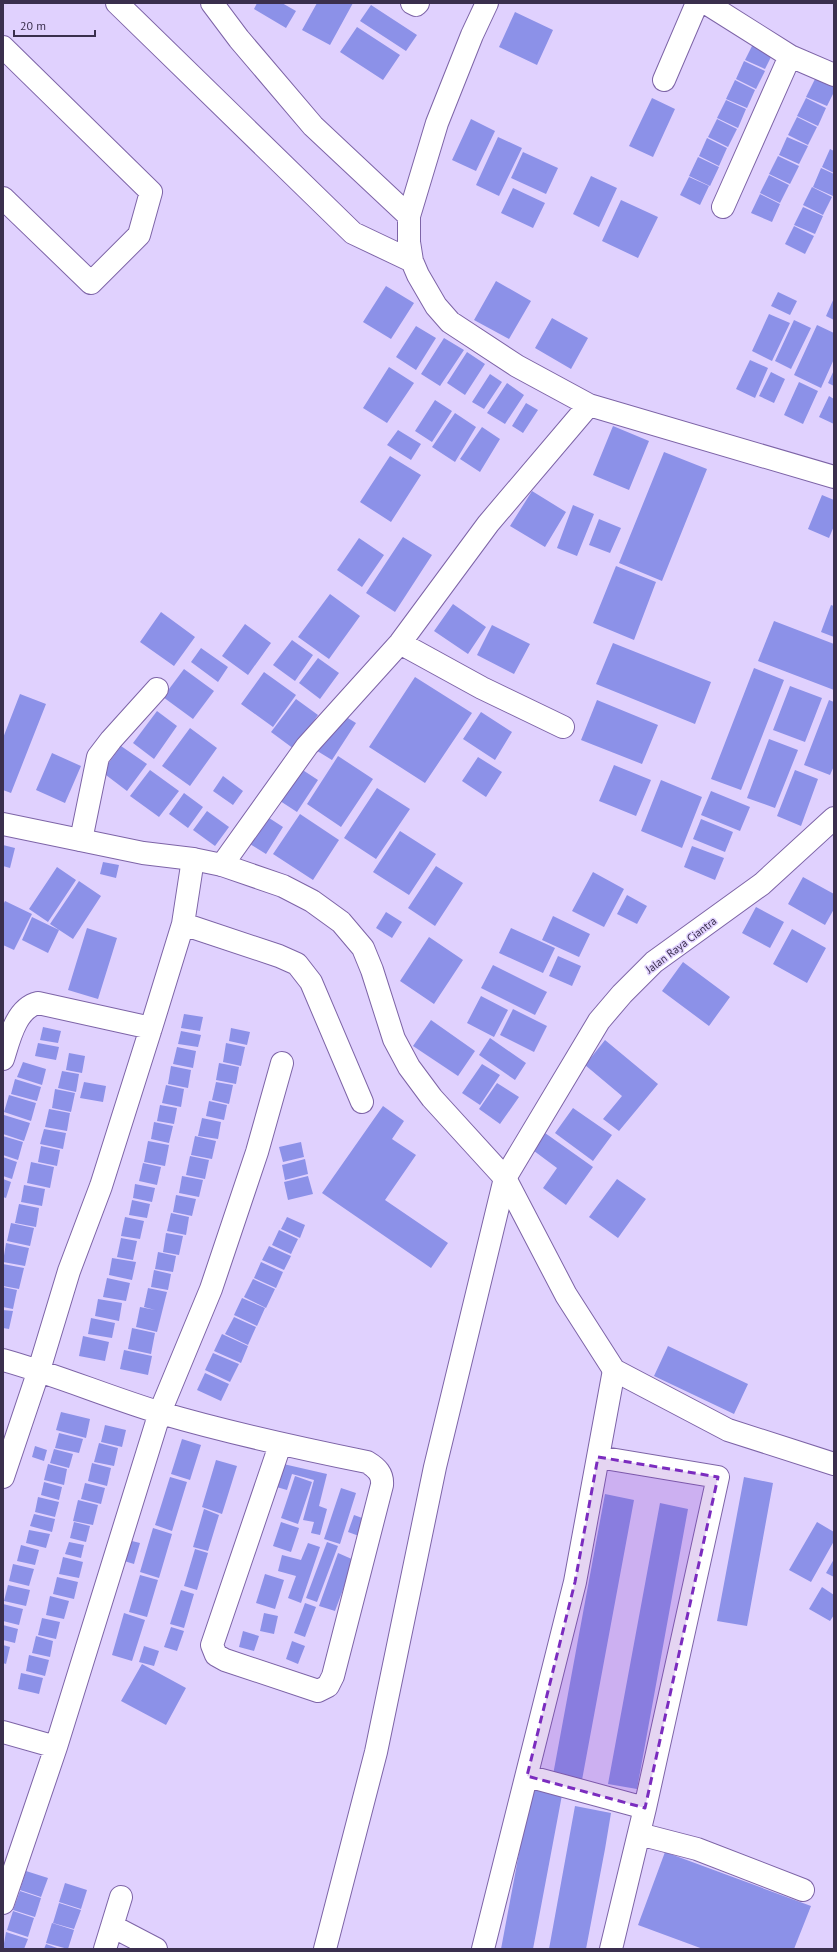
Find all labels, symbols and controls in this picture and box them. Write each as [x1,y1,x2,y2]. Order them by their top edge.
scale bar [14,12,95,38]
text: 20 m [20,18,46,33]
street label: Jalan Raya Ciantra [642,914,719,977]

